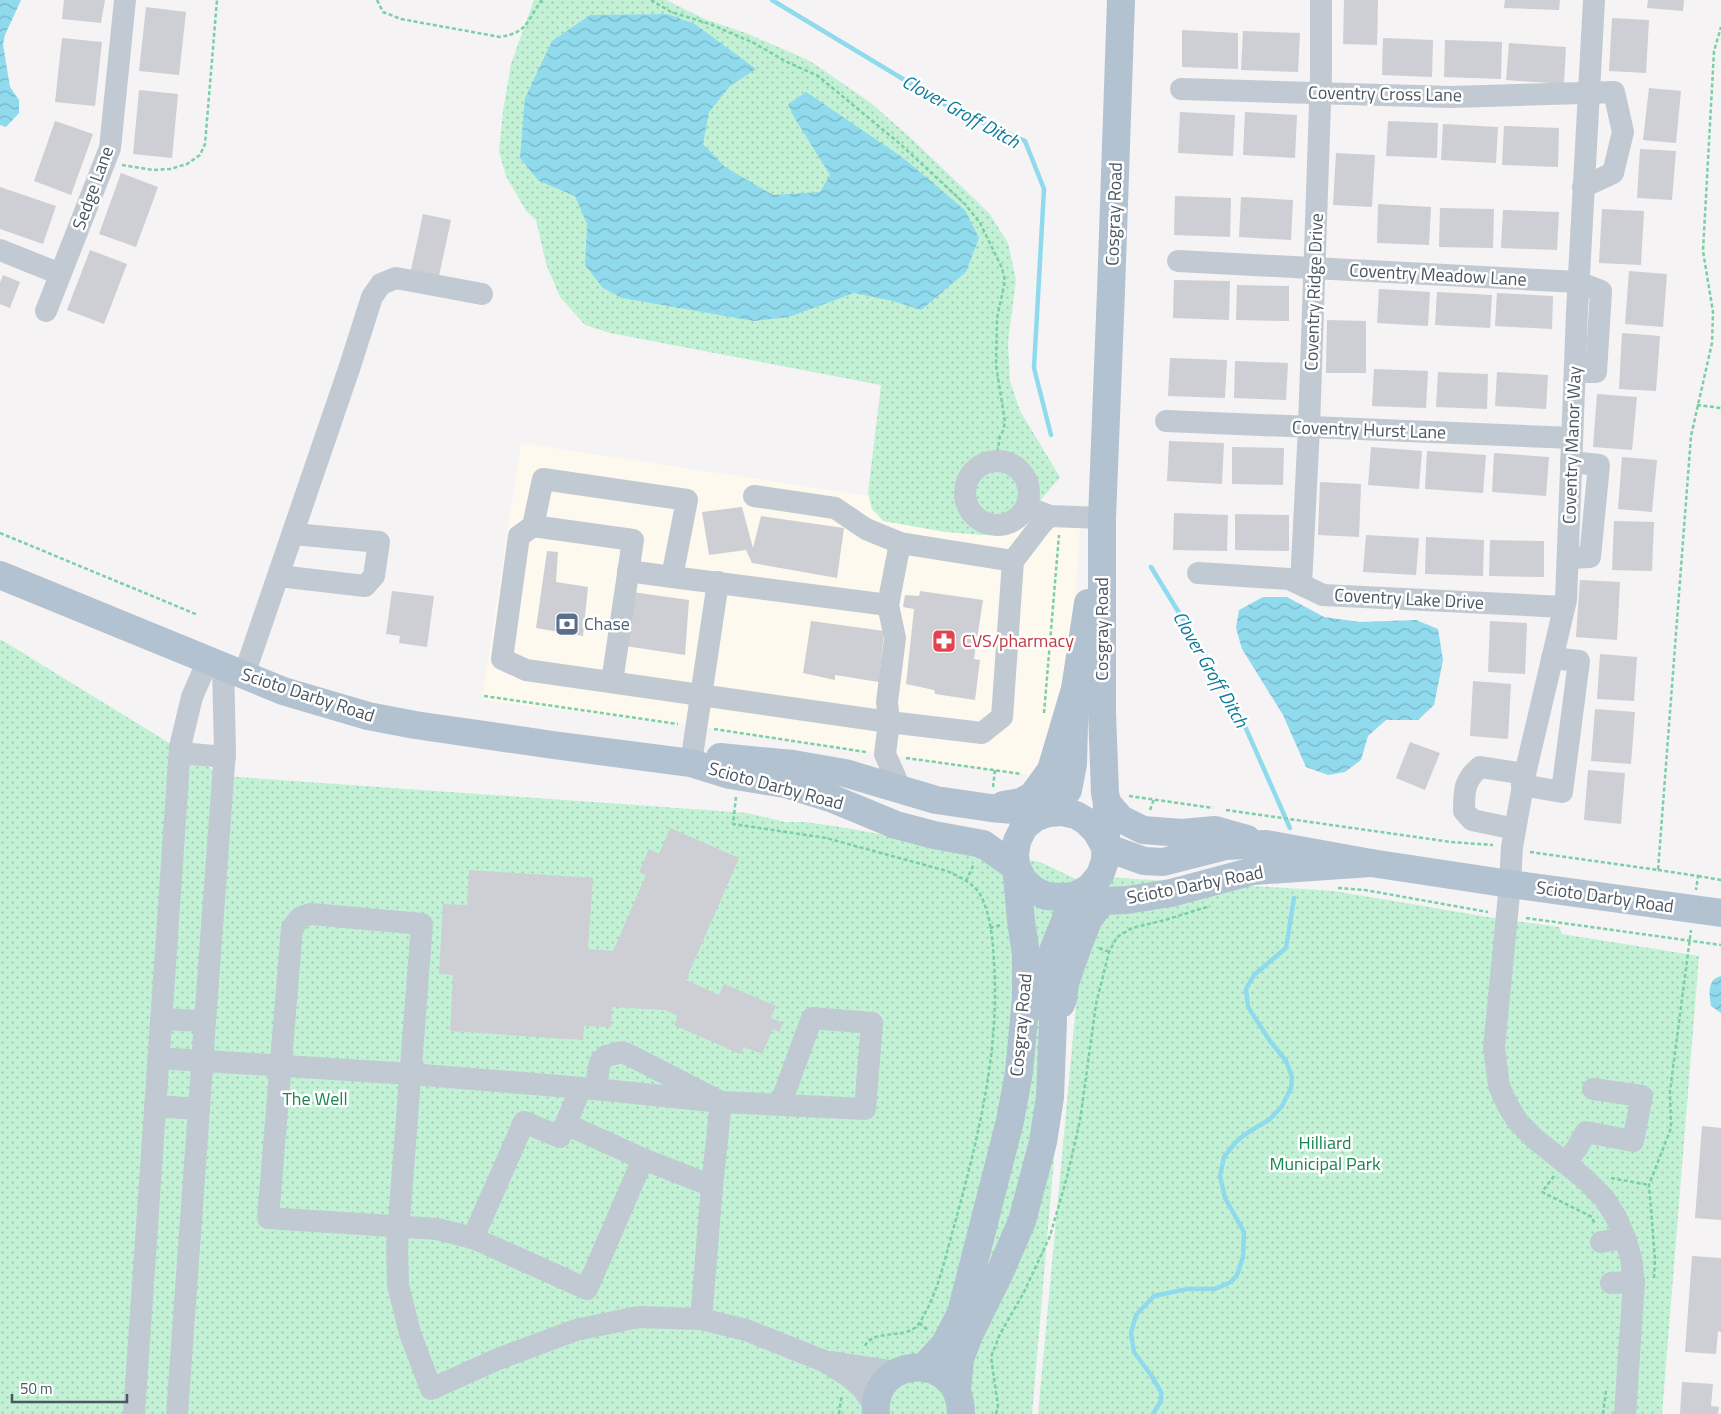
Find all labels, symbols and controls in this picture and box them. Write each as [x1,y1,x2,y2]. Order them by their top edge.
water label: Clover Groff Ditch [897,66,1026,155]
street label: Coventry Cross Lane [1308,79,1462,108]
street label: Sedge Lane [65,142,120,233]
street label: Cosgray Road [1098,162,1129,266]
street label: Coventry Ridge Drive [1297,213,1330,371]
street label: Coventry Meadow Lane [1349,256,1527,293]
street label: Coventry Manor Way [1555,365,1588,524]
street label: Coventry Hurst Lane [1291,413,1447,446]
street label: Cosgray Road [1088,577,1115,681]
street label: Coventry Lake Drive [1334,581,1485,616]
water label: Clover Groff Ditch [1166,605,1257,733]
place label: Chase [584,610,630,637]
bank icon: Chase [554,611,580,637]
place label: CVS/pharmacy [962,627,1074,654]
pharmacy icon: CVS/pharmacy [931,628,957,654]
street label: Scioto Darby Road [238,660,378,729]
street label: Scioto Darby Road [706,755,847,816]
street label: Scioto Darby Road [1124,858,1265,911]
street label: Scioto Darby Road [1535,873,1676,920]
street label: Cosgray Road [1003,972,1038,1078]
park label: The Well [282,1085,348,1112]
park label: Hilliard Municipal Park [1269,1129,1381,1177]
scale bar [12,1372,128,1404]
text: 50 m [20,1377,53,1400]

